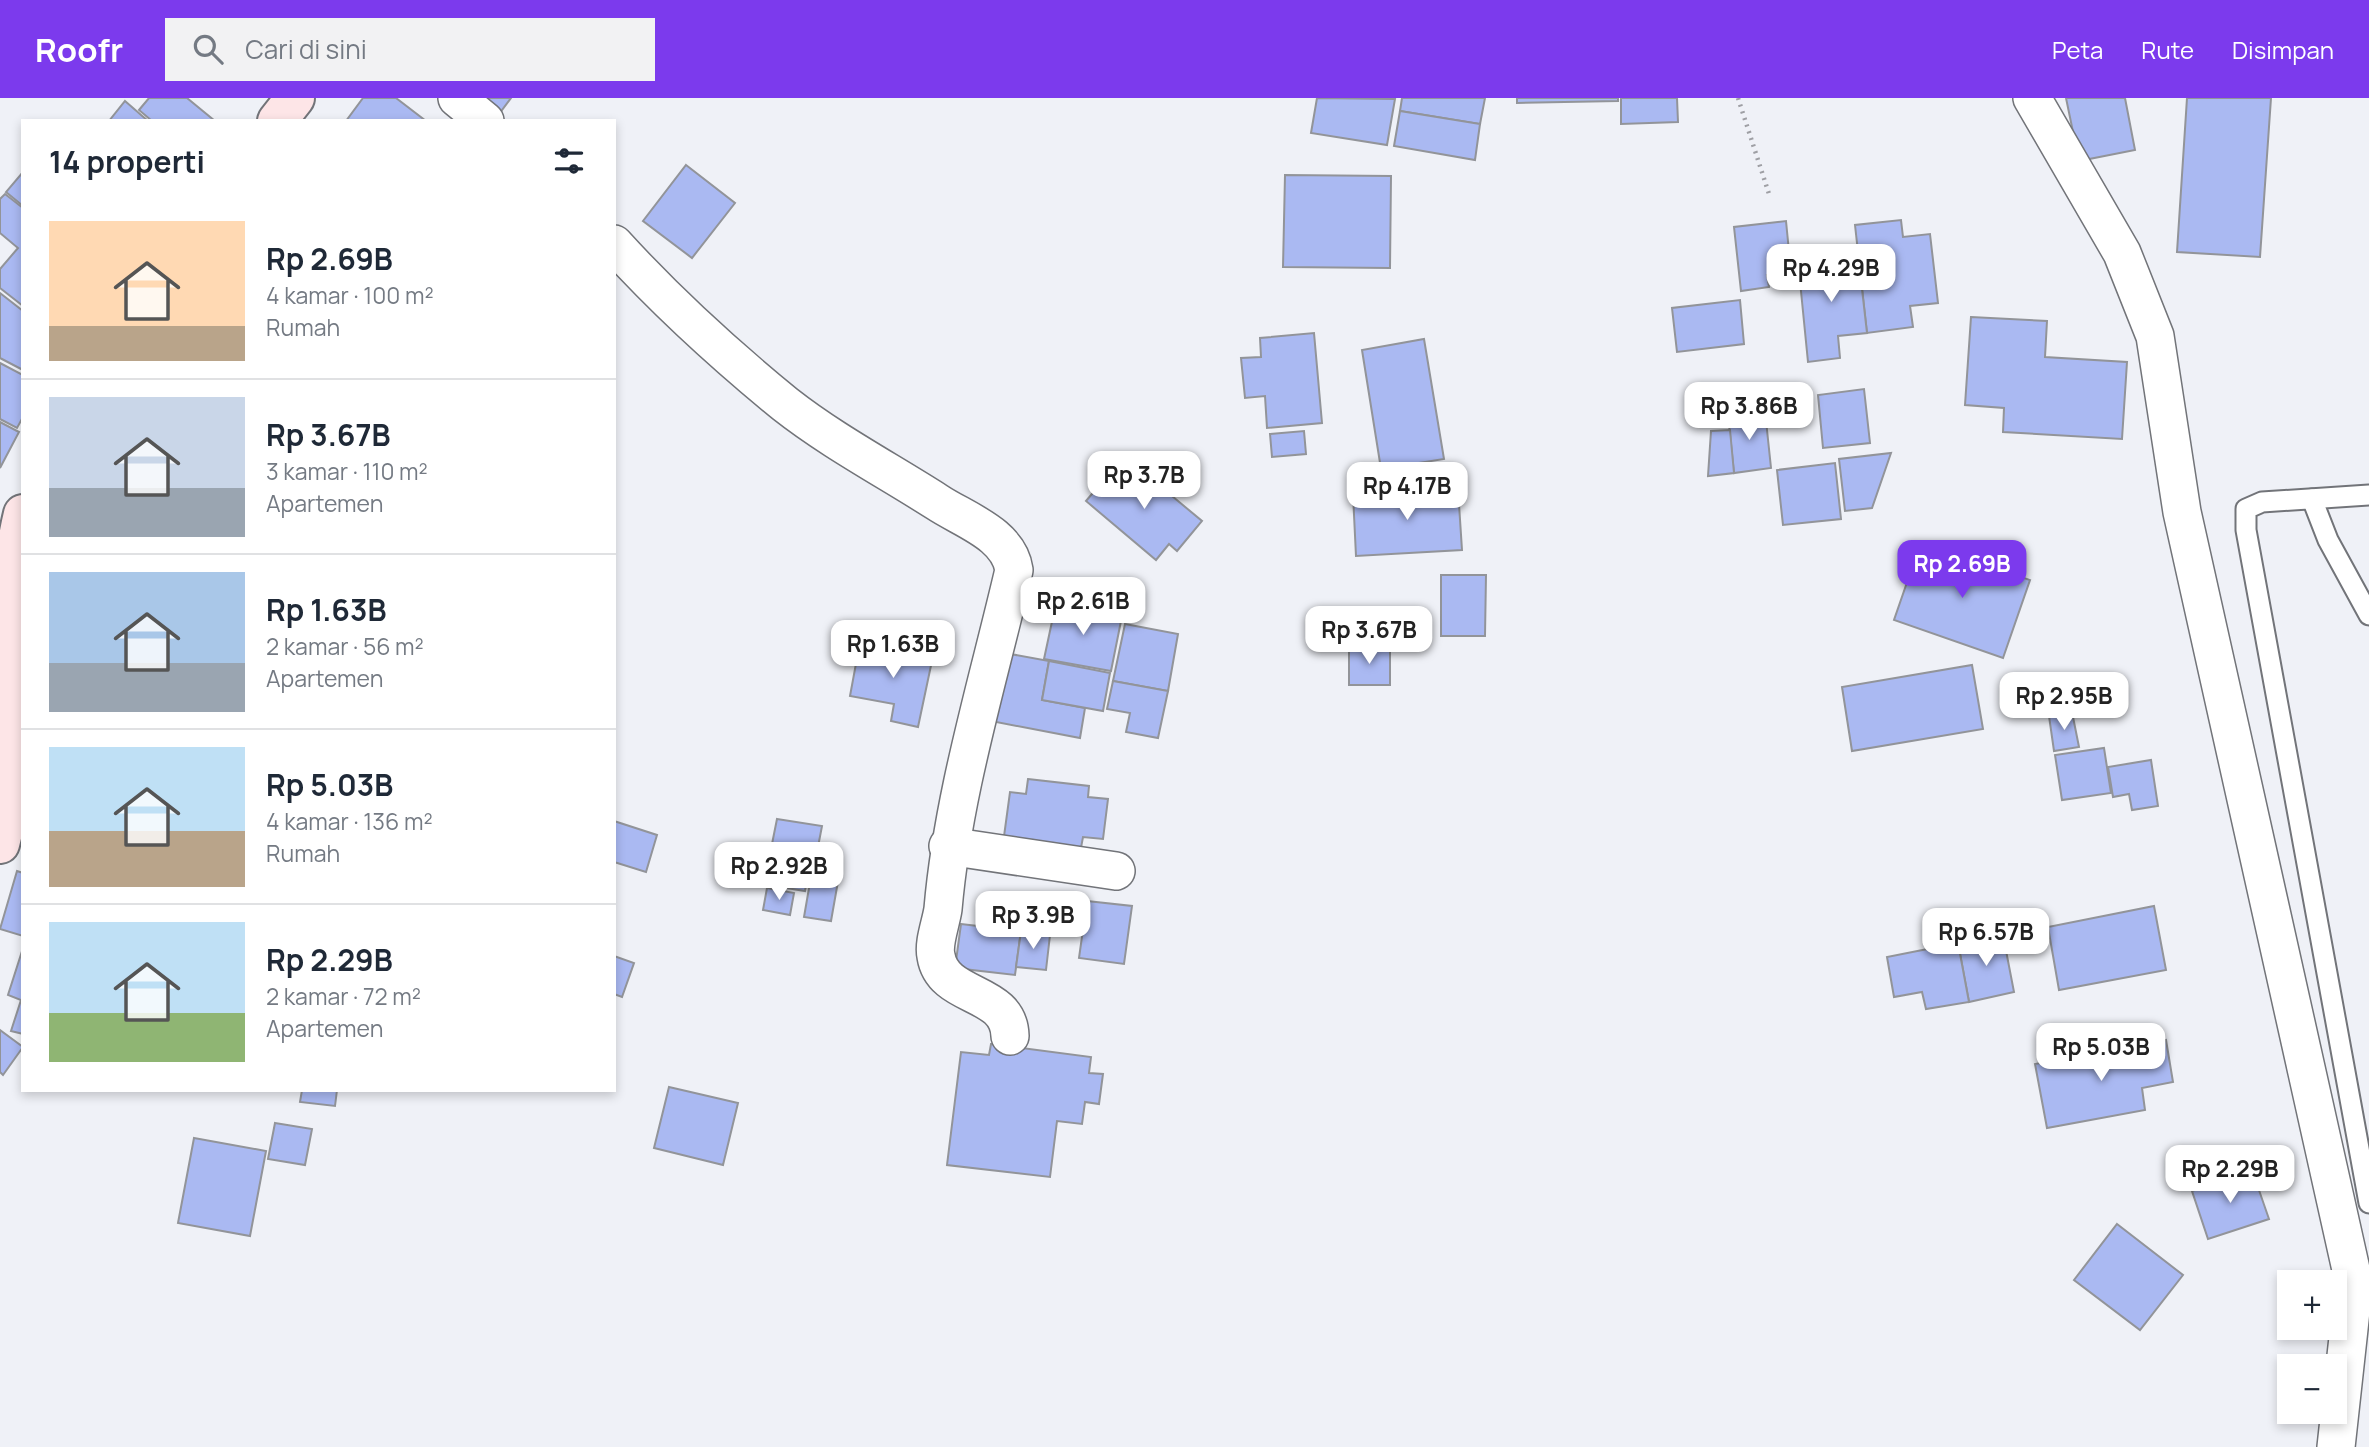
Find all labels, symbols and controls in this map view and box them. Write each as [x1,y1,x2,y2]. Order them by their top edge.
search box [165,18,655,81]
text: Roofr [35,27,123,72]
icon: search [189,30,227,68]
text: Cari di sini [245,31,367,67]
text: Peta [2052,33,2103,66]
text: Rute [2141,33,2194,66]
text: Disimpan [2232,33,2334,66]
text: 14 properti [49,141,205,182]
icon: filters [550,142,588,180]
text: Rp 2.69B [266,238,393,279]
pin: Rp 4.29B [1759,244,1903,304]
icon: home [105,249,189,333]
text: Rp 4.29B [1783,251,1879,283]
text: 4 kamar · 100 m² [266,279,434,311]
text: Rumah [266,311,340,343]
pin: Rp 3.86B [1677,382,1821,442]
text: Rp 3.86B [1700,389,1798,421]
text: Rp 3.67B [266,414,390,455]
icon: home [105,425,189,509]
pin: Rp 3.7B [1079,452,1209,511]
text: 3 kamar · 110 m² [266,455,428,487]
text: Rp 3.7B [1103,458,1185,490]
pin: Rp 4.17B [1335,462,1479,522]
text: Rp 4.17B [1363,469,1451,501]
text: Apartemen [266,487,383,519]
pin: Rp 2.69B [1890,540,2034,600]
text: Rp 2.69B [1913,547,2011,579]
pin: Rp 2.61B [1011,578,1155,637]
text: Rp 2.61B [1036,584,1130,616]
text: Rp 1.63B [266,589,386,630]
icon: home [105,600,189,684]
pin: Rp 3.67B [1297,606,1441,666]
text: Rp 3.67B [1321,613,1417,645]
pin: Rp 1.63B [821,620,965,680]
text: Rp 1.63B [847,627,939,659]
text: 2 kamar · 56 m² [266,630,424,662]
text: Apartemen [266,662,383,694]
pin: Rp 2.95B [1992,672,2136,732]
text: Rp 2.95B [2016,679,2112,711]
text: Rp 5.03B [266,764,393,805]
icon: home [105,775,189,859]
text: 4 kamar · 136 m² [266,805,433,837]
text: Rumah [266,837,340,869]
pin: Rp 2.92B [707,842,851,902]
text: Rp 2.92B [730,849,828,881]
pin: Rp 3.9B [968,892,1098,951]
text: Rp 3.9B [991,898,1075,930]
pin: Rp 6.57B [1914,908,2058,968]
text: Rp 6.57B [1938,915,2034,947]
text: Rp 2.29B [266,939,393,980]
icon: home [105,950,189,1034]
text: 2 kamar · 72 m² [266,980,421,1012]
text: Apartemen [266,1012,383,1044]
pin: Rp 5.03B [2029,1024,2173,1083]
text: Rp 5.03B [2052,1030,2150,1062]
pin: Rp 2.29B [2158,1146,2302,1205]
text: Rp 2.29B [2181,1152,2279,1184]
map controls [2277,1270,2347,1424]
button: + [2277,1270,2347,1340]
button: − [2277,1354,2347,1424]

